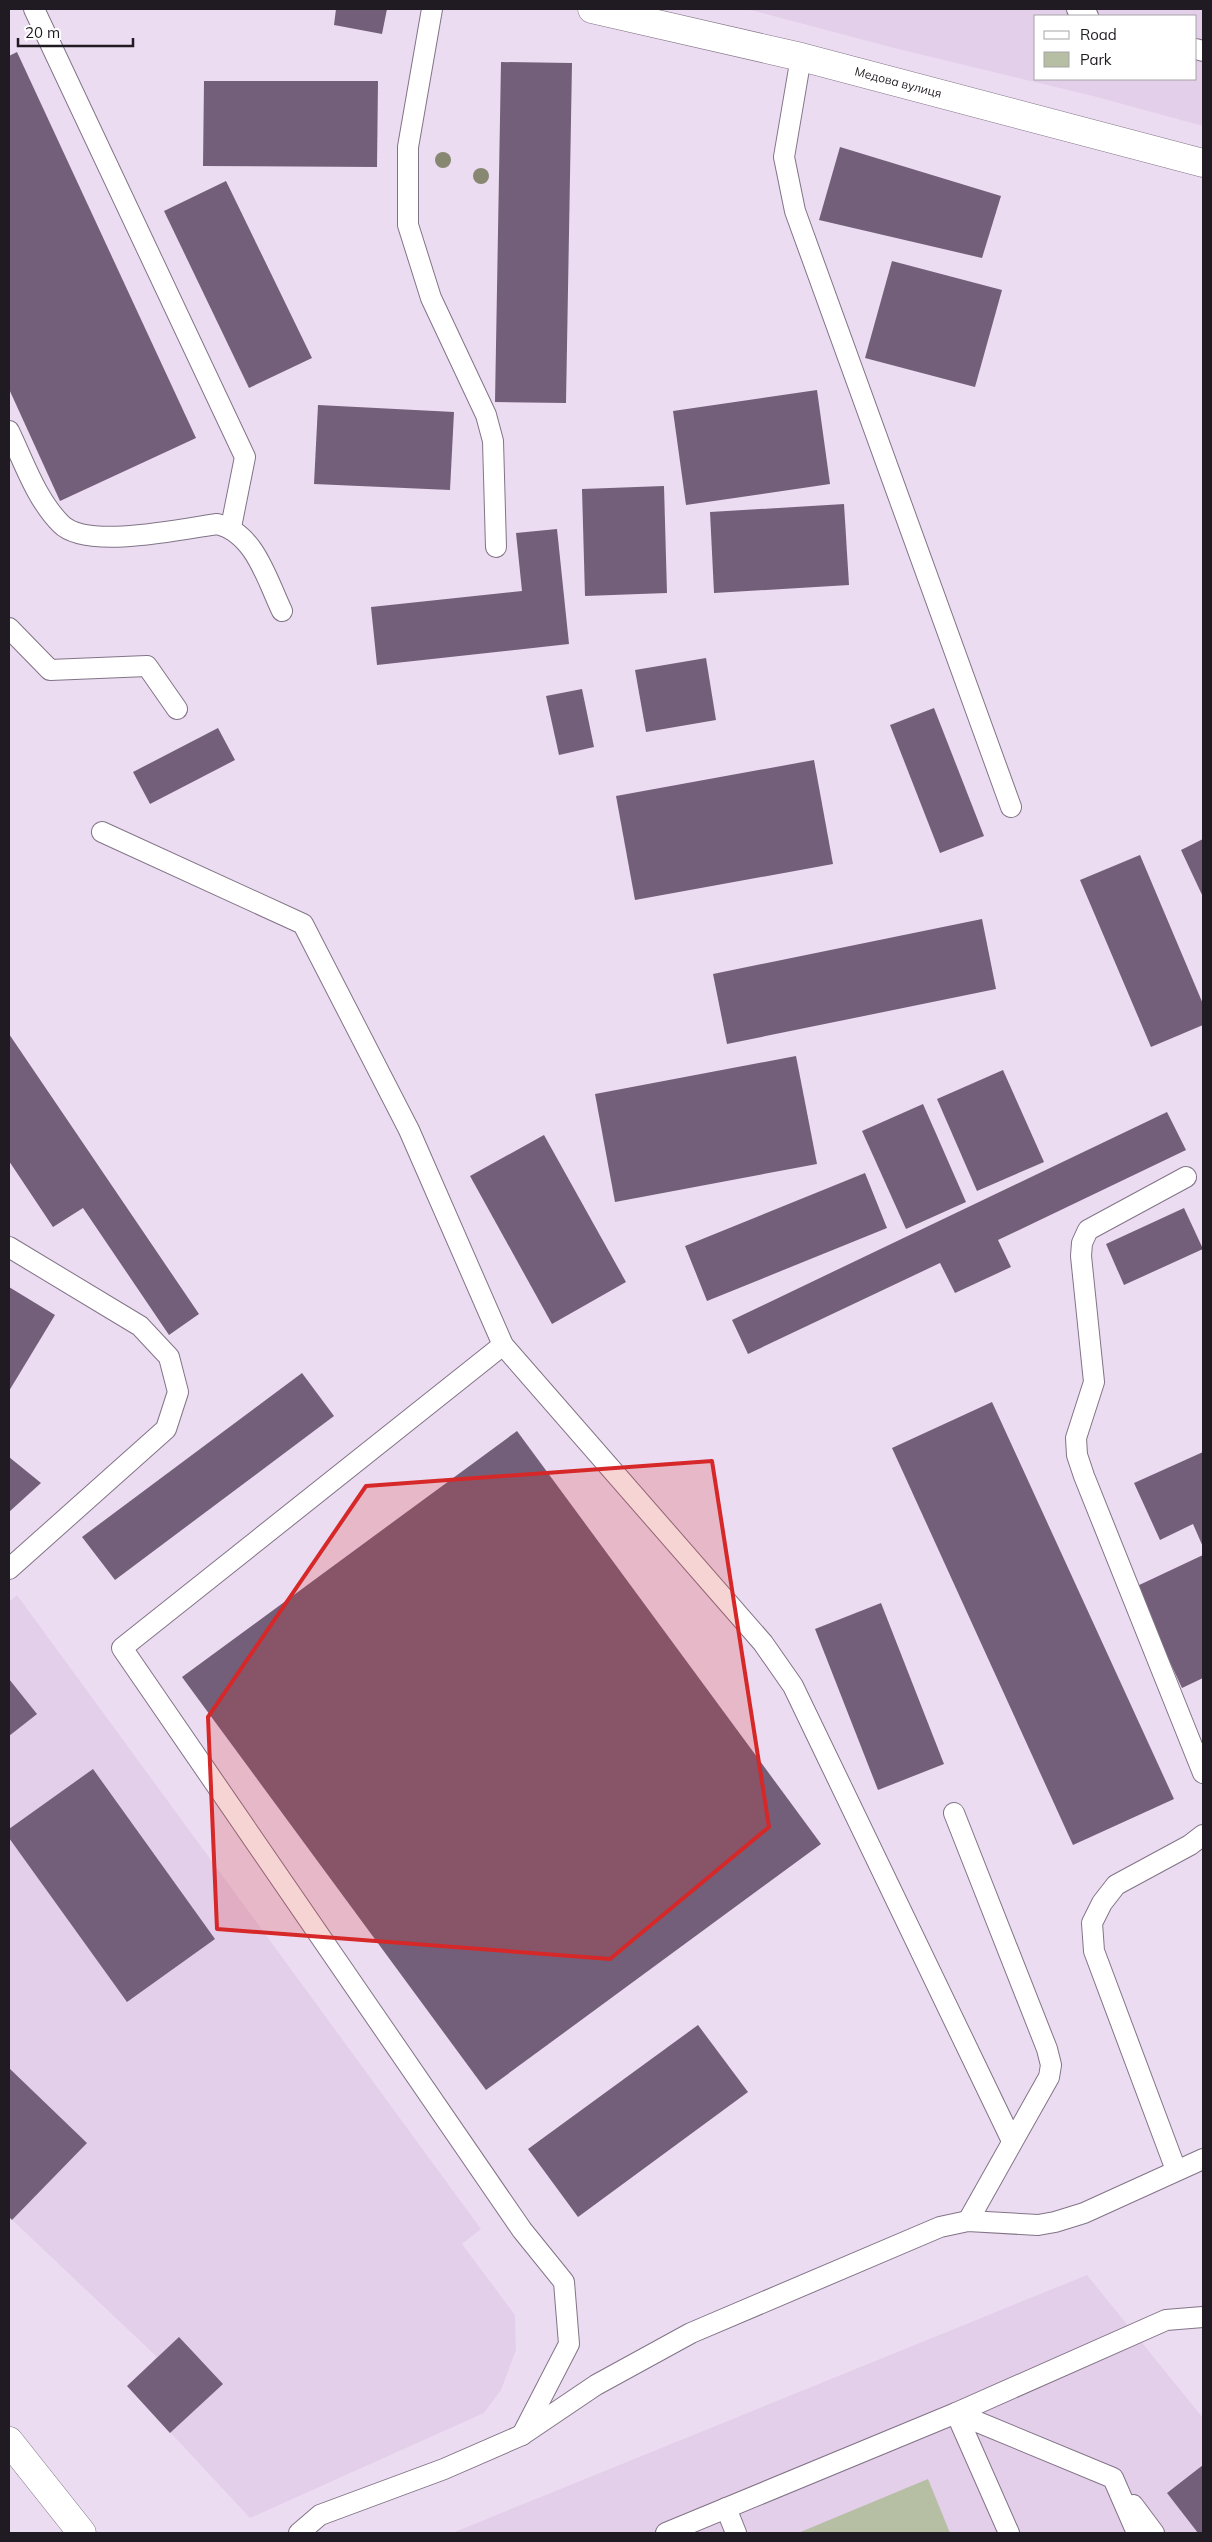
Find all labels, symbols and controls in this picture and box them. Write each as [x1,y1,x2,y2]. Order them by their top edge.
scale bar [18,15,132,47]
legend [1034,15,1197,80]
text: 20 m [25,23,60,42]
text: Road [1080,25,1117,44]
text: Park [1080,50,1112,69]
street label: Медова вулиця [853,64,943,101]

